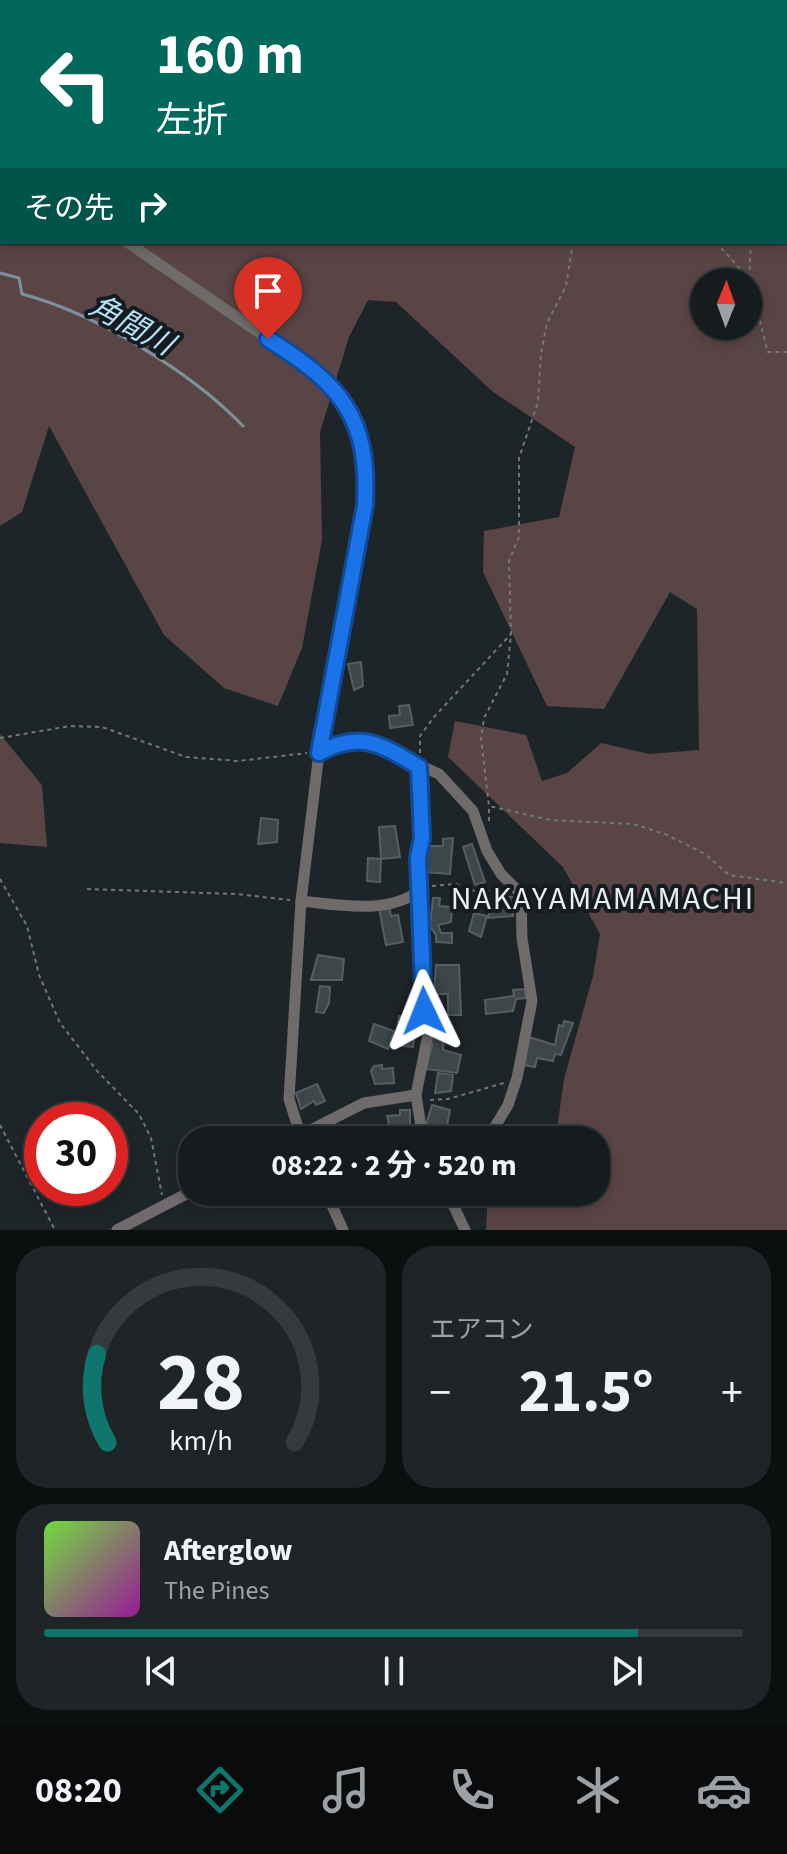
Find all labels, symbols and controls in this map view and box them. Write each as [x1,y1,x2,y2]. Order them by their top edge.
text: 160 m [156,16,304,95]
icon: left [24,32,128,136]
text: 左折 [156,95,228,146]
icon: right [130,184,174,228]
text: その先 [24,187,114,230]
pin [234,257,302,339]
north arrow [690,268,762,340]
map controls [690,268,762,340]
icon: arrive [246,269,290,313]
water label: 角間川 [82,285,184,368]
district label: NAKAYAMAMAMACHI [451,876,755,922]
position arrow [382,969,466,1053]
speed limit sign: 30 [24,1102,128,1206]
text: 08:22 · 2 分 · 520 m [271,1144,517,1187]
text: エアコン [430,1311,534,1348]
text: 28 [157,1324,245,1442]
text: 21.5° [519,1350,654,1435]
text: − [430,1362,451,1425]
text: + [721,1362,743,1425]
text: km/h [169,1421,232,1461]
text: Afterglow [164,1529,292,1572]
text: The Pines [164,1572,269,1609]
icon: previous [139,1649,183,1693]
icon: pause [372,1649,416,1693]
icon: next [605,1649,649,1693]
icon: directions [192,1762,248,1818]
icon: music [318,1762,374,1818]
icon: phone [444,1762,500,1818]
icon: climate [570,1762,626,1818]
icon: car [696,1762,752,1818]
text: 08:20 [35,1765,122,1816]

